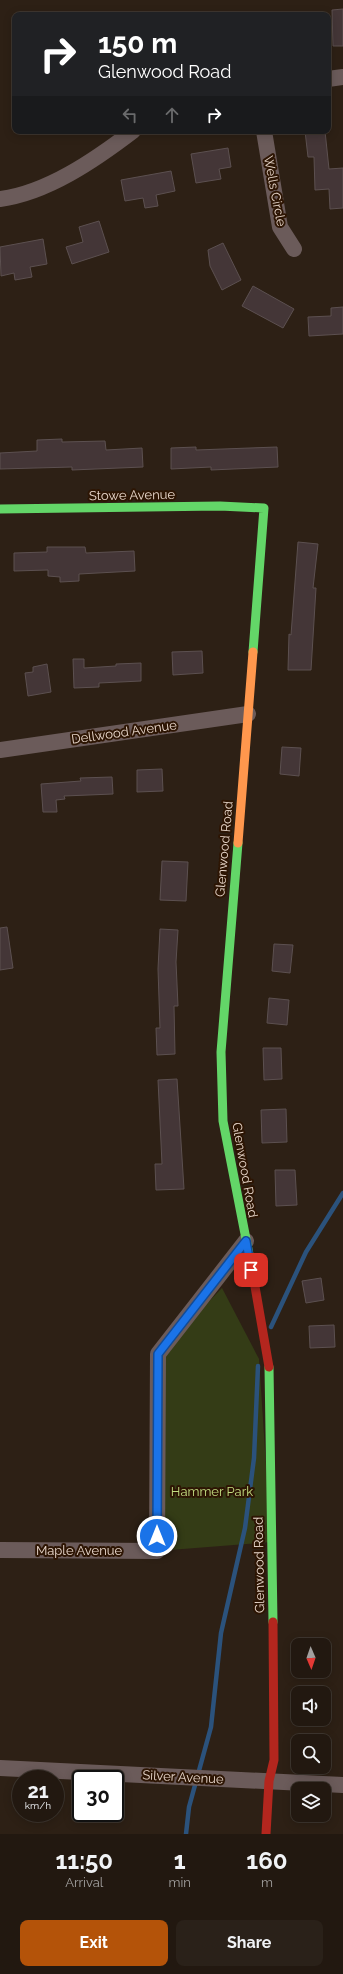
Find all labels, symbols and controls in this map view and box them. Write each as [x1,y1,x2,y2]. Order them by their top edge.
text: 150 m [98,27,177,60]
icon: right [32,28,84,80]
text: Glenwood Road [98,61,231,82]
icon: left [119,104,141,126]
icon: ahead [161,104,183,126]
icon: right [203,104,225,126]
street label: Wells Circle [261,155,289,228]
street label: Stowe Avenue [89,487,175,503]
street label: Dellwood Avenue [70,717,178,747]
street label: Glenwood Road [212,800,236,898]
street label: Glenwood Road [229,1121,261,1219]
pin [234,1253,268,1287]
icon: arrive [240,1259,262,1281]
park label: Hammer Park [171,1484,253,1499]
position arrow [136,1515,178,1557]
street label: Glenwood Road [251,1517,267,1613]
street label: Maple Avenue [36,1543,122,1558]
north arrow [291,1638,331,1678]
map controls [291,1638,331,1822]
button: sound [291,1686,331,1726]
button: search [291,1734,331,1774]
street label: Silver Avenue [142,1767,224,1787]
speed limit sign: 30 [72,1770,124,1822]
text: 21 [27,1779,49,1803]
button: layers [291,1782,331,1822]
text: km/h [25,1800,51,1811]
text: 11:50 [55,1846,113,1875]
text: 1 [174,1846,186,1875]
text: 160 [246,1846,288,1875]
text: Arrival [65,1875,103,1890]
text: min [169,1875,191,1890]
text: m [261,1875,273,1890]
button: Exit [20,1920,168,1966]
button: Share [176,1920,323,1966]

